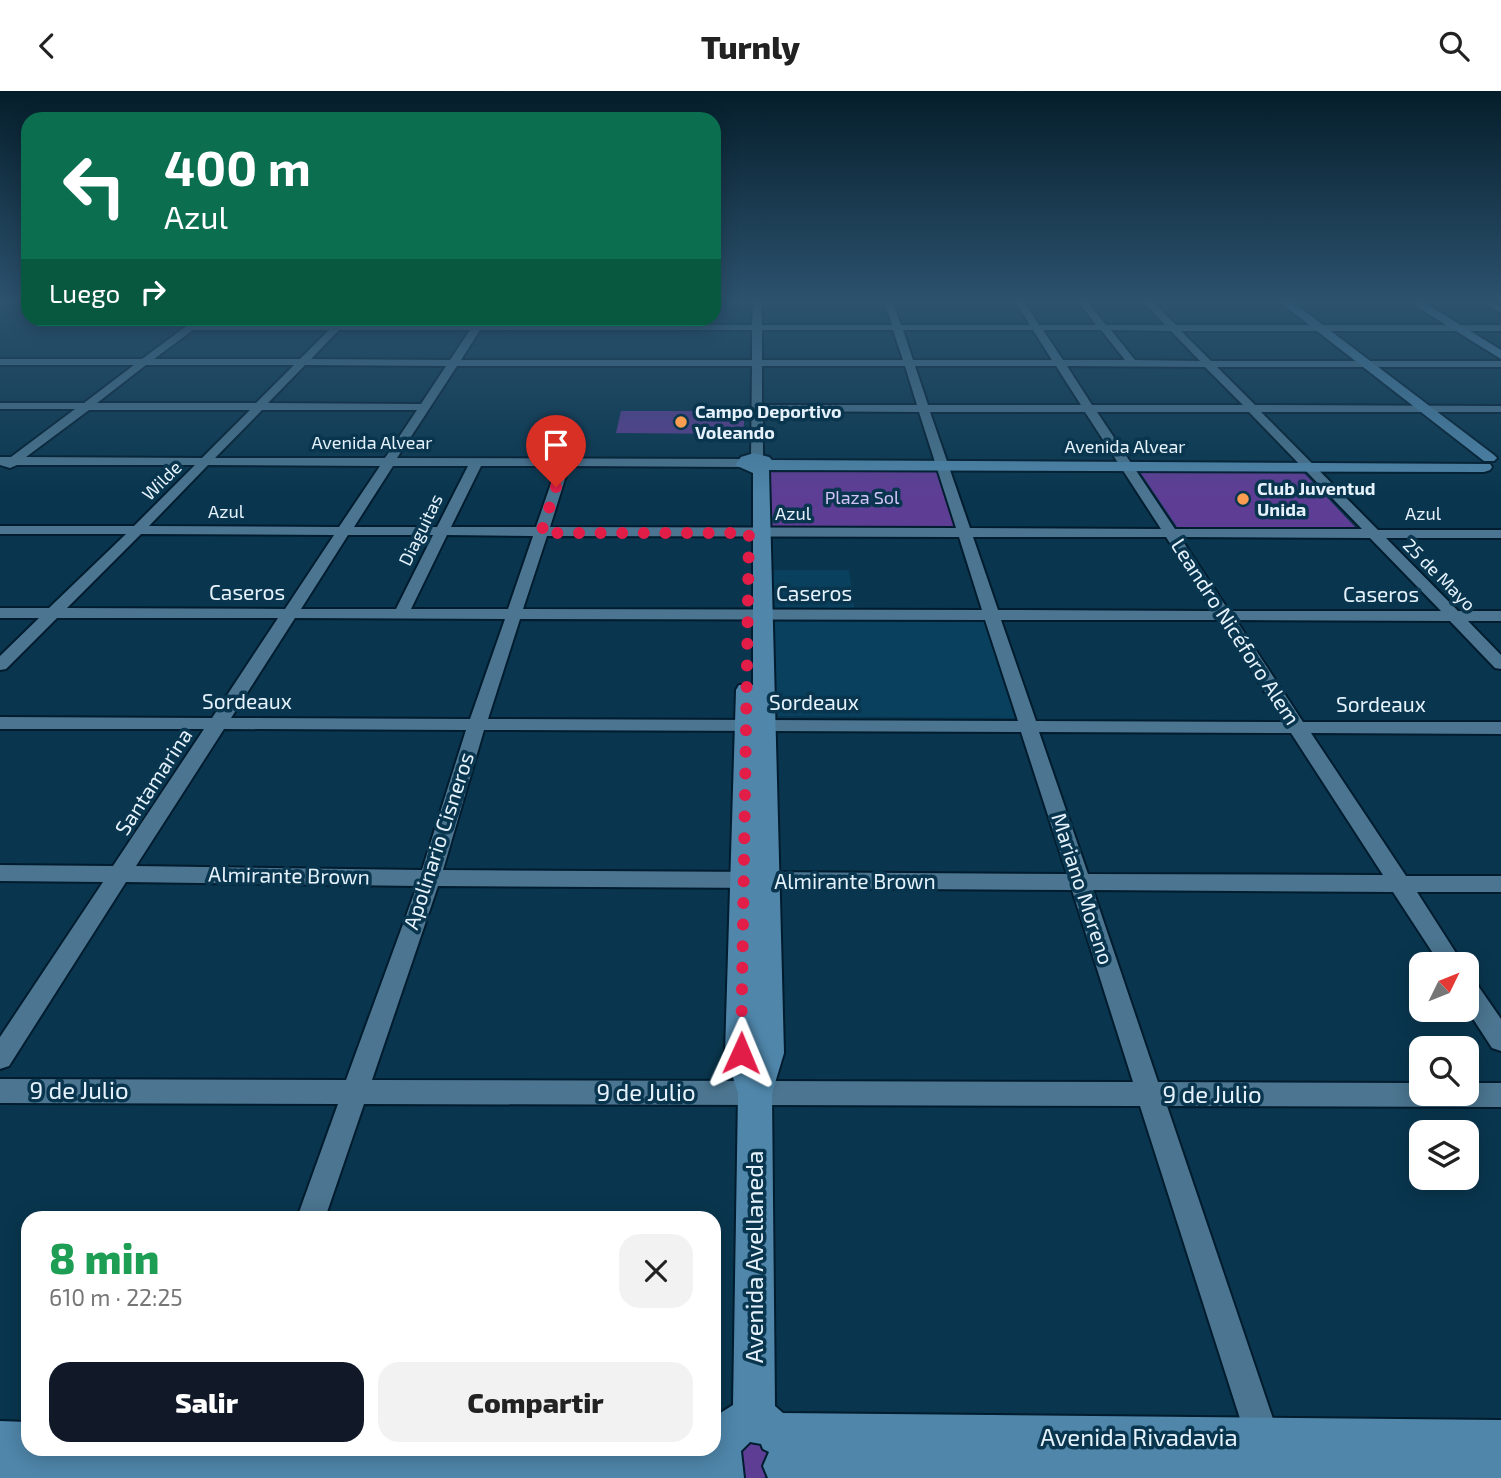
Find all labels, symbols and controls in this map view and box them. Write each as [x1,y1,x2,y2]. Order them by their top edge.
icon: back [28,27,66,65]
text: Turnly [701,27,800,65]
icon: search [1435,27,1473,65]
text: 400 m [164,137,311,196]
icon: left [49,140,140,231]
text: Azul [164,197,228,235]
icon: right [134,273,172,311]
text: Luego [49,277,120,308]
place label: Campo Deportivo Voleando [695,400,842,443]
marker: Campo Deportivo Voleando [673,414,689,430]
pin [526,415,586,487]
icon: arrive [537,426,575,464]
street label: Avenida Alvear [312,431,432,453]
street label: Avenida Alvear [1065,435,1185,457]
street label: Wilde [137,456,186,505]
place label: Club Juventud Unida [1257,477,1376,520]
park label: Plaza Sol [825,486,900,508]
street label: Diaguitas [393,490,447,569]
marker: Club Juventud Unida [1235,491,1251,507]
street label: Azul [208,500,245,522]
street label: Azul [775,502,812,524]
street label: Azul [1405,502,1442,524]
street label: Leandro Nicéforo Alem [1167,533,1306,729]
street label: 25 de Mayo [1399,534,1480,615]
street label: Caseros [209,579,285,604]
street label: Caseros [776,580,852,605]
street label: Caseros [1343,581,1419,606]
street label: Sordeaux [202,688,292,713]
street label: Sordeaux [769,689,859,714]
street label: Sordeaux [1336,691,1426,716]
street label: Santamarina [109,723,197,839]
street label: Apolinario Cisneros [397,749,478,932]
street label: Mariano Moreno [1047,810,1120,967]
street label: Almirante Brown [208,861,370,888]
street label: Almirante Brown [774,868,936,893]
north arrow [1409,952,1479,1022]
map controls [1409,952,1479,1190]
position arrow [704,1016,778,1090]
button: search [1409,1036,1479,1106]
street label: 9 de Julio [29,1075,129,1104]
street label: 9 de Julio [596,1077,696,1106]
street label: 9 de Julio [1162,1079,1262,1108]
button: layers [1409,1120,1479,1190]
street label: Avenida Avellaneda [739,1151,768,1363]
text: 8 min [49,1232,160,1282]
button: close [619,1234,693,1308]
text: 610 m · 22:25 [49,1283,183,1311]
button: Salir [49,1362,364,1442]
button: Compartir [378,1362,693,1442]
street label: Avenida Rivadavia [1040,1422,1238,1451]

